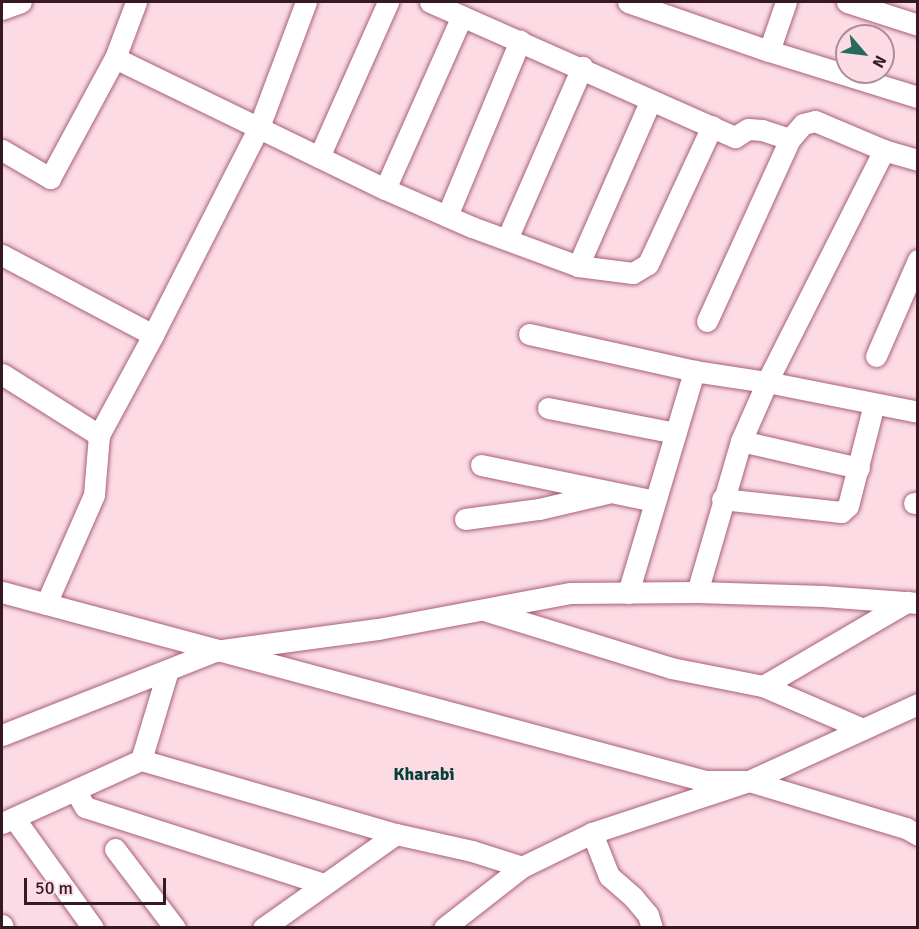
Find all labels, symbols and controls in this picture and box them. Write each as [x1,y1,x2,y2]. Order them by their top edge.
north arrow [835,24,895,84]
text: N [868,52,891,71]
district label: Kharabi [393,763,455,785]
scale bar [27,866,170,904]
text: 50 m [35,877,73,899]

